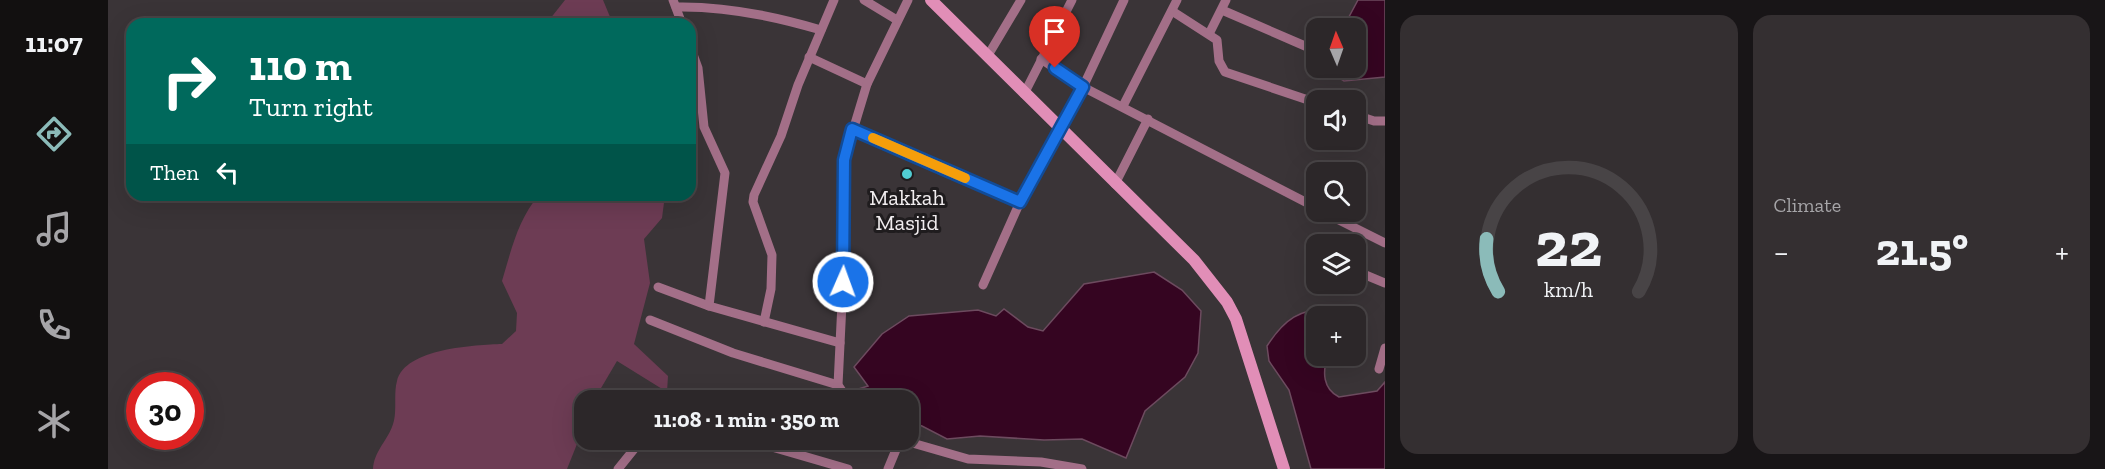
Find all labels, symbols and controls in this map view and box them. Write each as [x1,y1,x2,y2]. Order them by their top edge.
pin [1029,6,1080,68]
icon: arrive [1038,15,1071,48]
north arrow [1306,18,1366,78]
map controls [1306,18,1366,366]
text: 11:07 [25,27,83,59]
text: 110 m [249,40,352,91]
icon: right [150,42,228,120]
button: sound [1306,90,1366,150]
text: Turn right [249,91,373,123]
icon: directions [33,113,75,155]
icon: left [211,156,244,189]
text: Then [150,159,199,186]
button: search [1306,162,1366,222]
marker: Makkah Masjid [900,167,914,181]
place label: Makkah Masjid [869,184,945,236]
text: Climate [1774,193,1841,217]
text: 22 [1535,207,1602,282]
icon: music [33,208,75,250]
text: 21.5° [1876,223,1968,277]
text: − [1774,232,1789,271]
text: + [2055,232,2069,271]
button: layers [1306,234,1366,294]
position arrow [811,250,875,314]
text: km/h [1544,277,1593,302]
icon: phone [33,304,75,346]
button: + [1306,306,1366,366]
speed limit sign: 30 [126,372,204,450]
icon: climate [33,400,75,442]
text: 11:08 · 1 min · 350 m [654,406,839,433]

